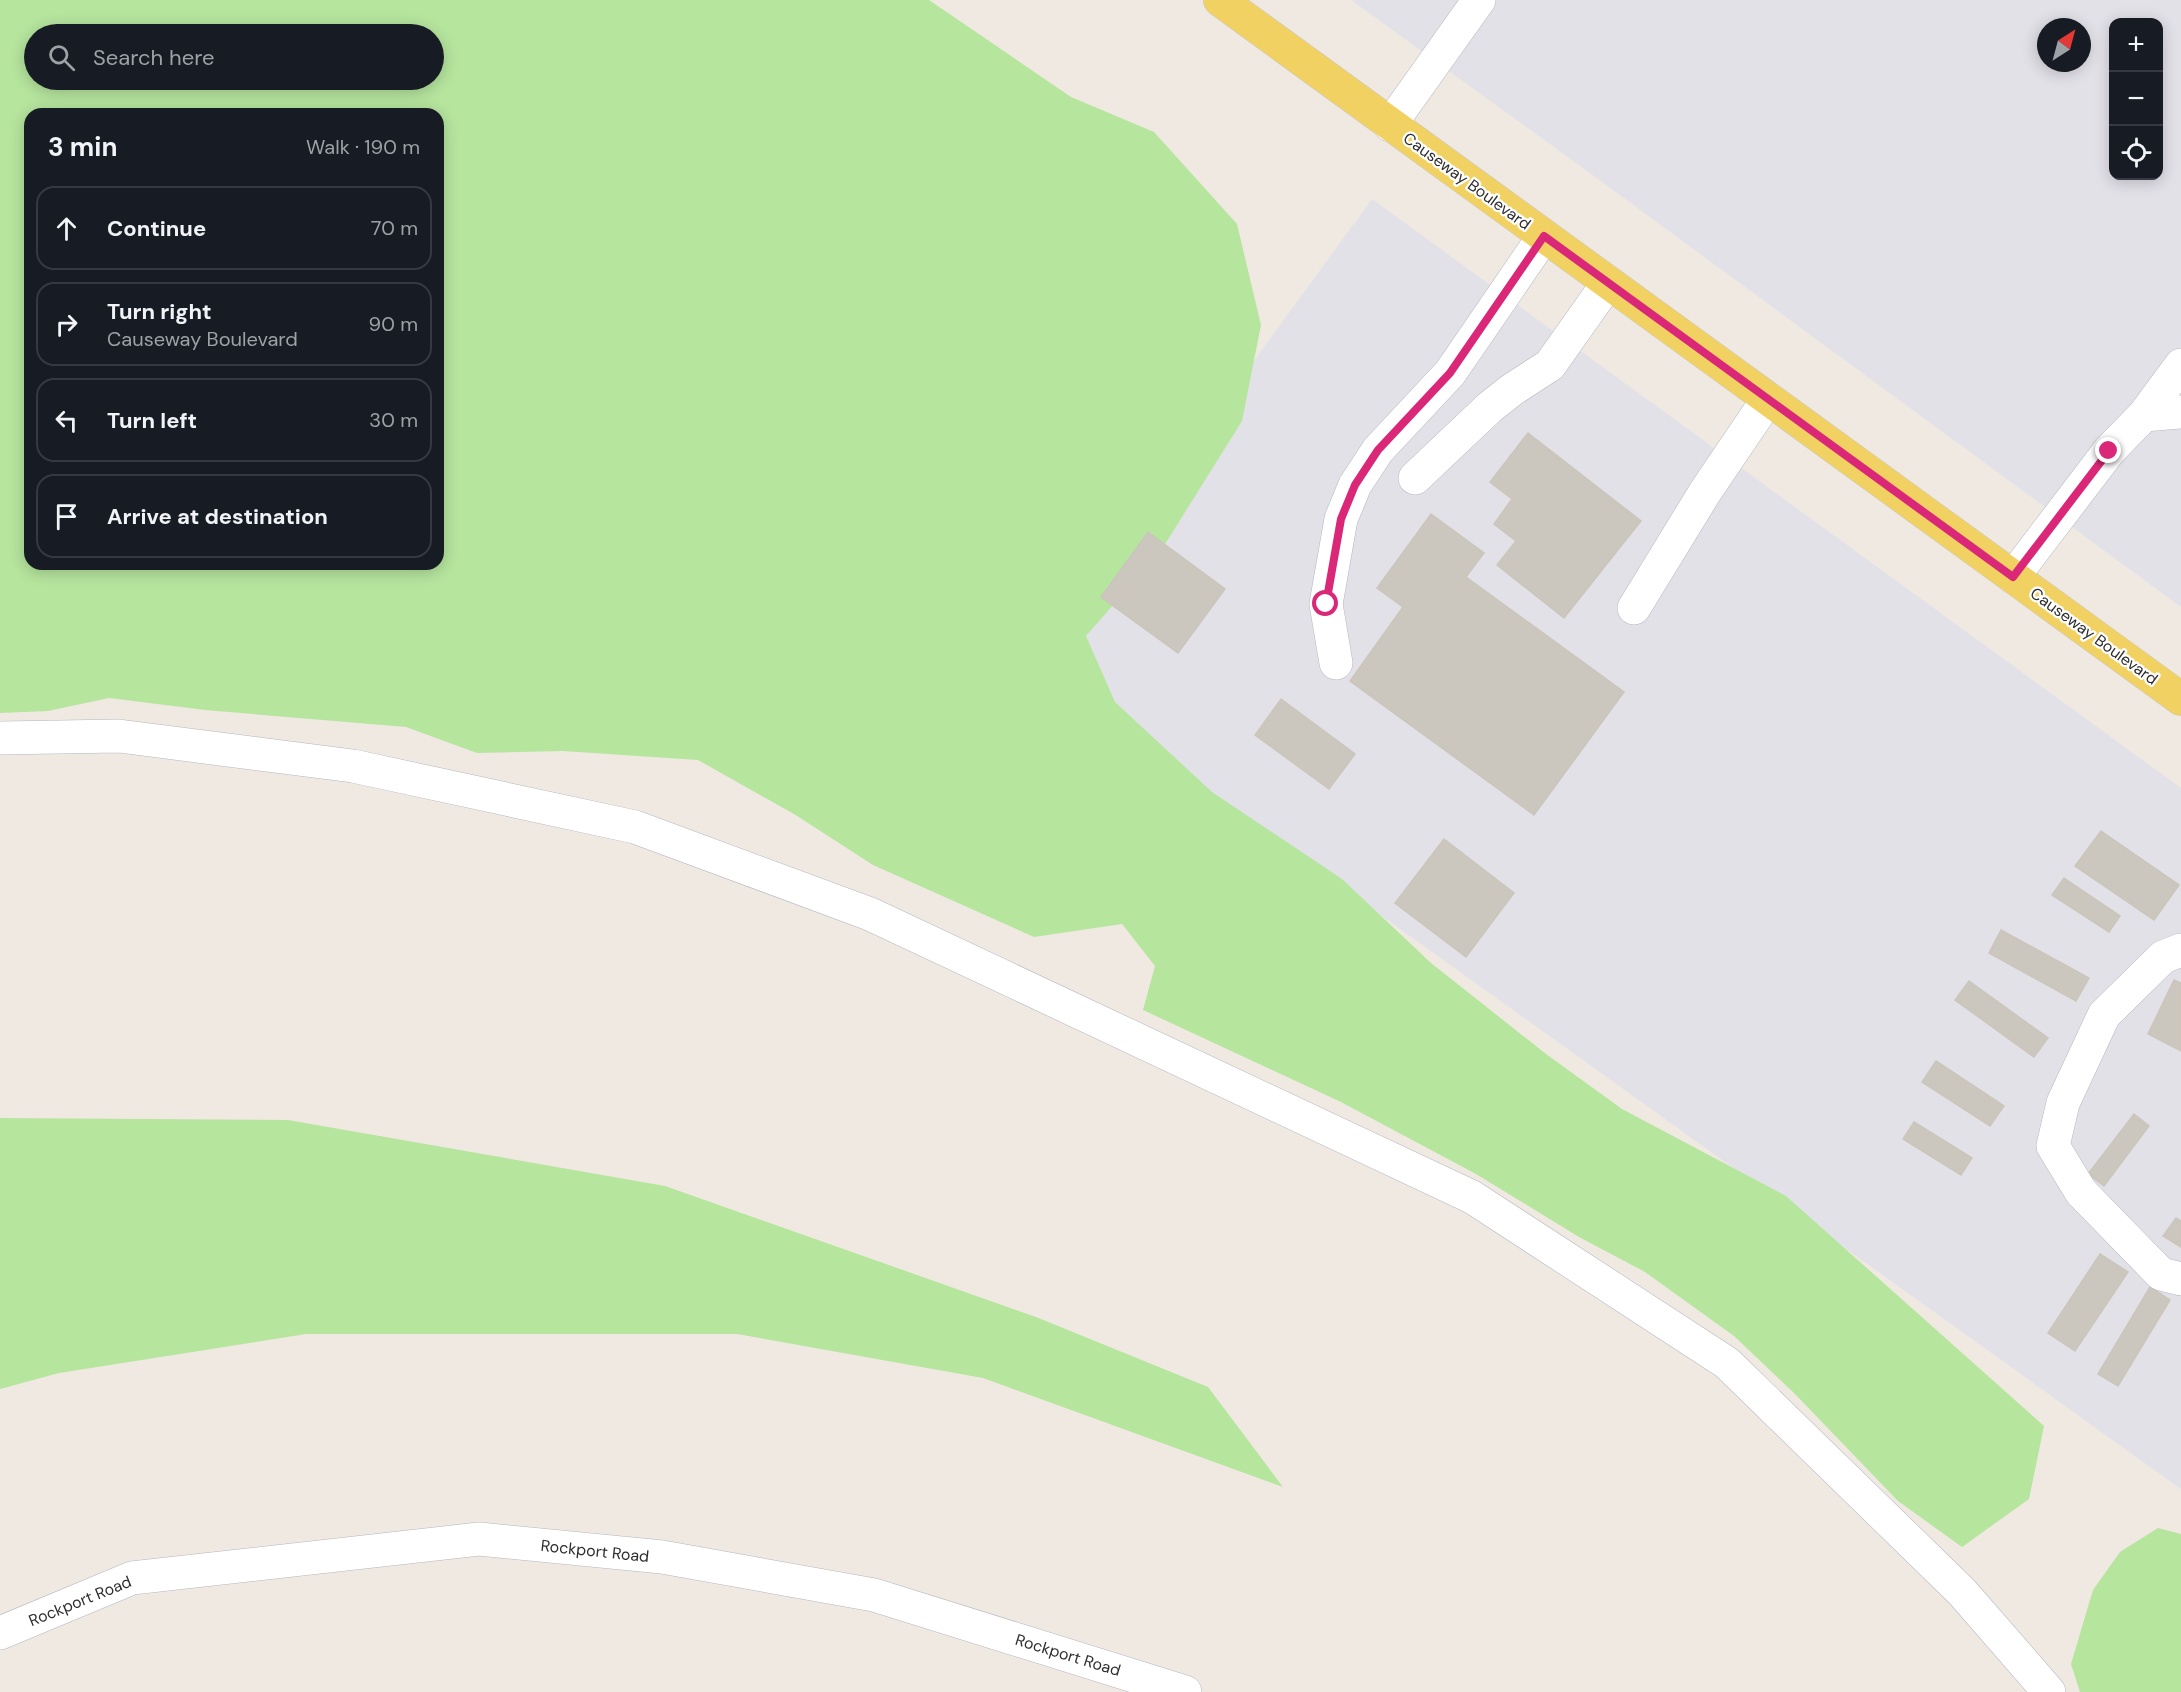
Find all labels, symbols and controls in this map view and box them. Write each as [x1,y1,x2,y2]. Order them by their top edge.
north arrow [2037,18,2091,72]
map controls [2109,18,2163,180]
button: + [2109,18,2163,72]
search box [24,24,444,90]
icon: search [45,41,78,74]
text: Search here [93,43,214,72]
button: − [2109,72,2163,126]
button: locate [2109,126,2163,180]
street label: Causeway Boulevard [1399,128,1535,234]
text: 3 min [48,130,117,164]
text: Walk · 190 m [306,134,420,160]
icon: ahead [50,212,83,245]
text: Continue [107,214,206,243]
text: 70 m [371,215,418,241]
text: Turn right [107,297,212,326]
icon: right [50,308,83,341]
text: 90 m [369,311,418,337]
text: Causeway Boulevard [107,326,298,352]
icon: left [50,404,83,437]
text: Turn left [107,406,197,435]
text: 30 m [369,407,418,433]
route end [2095,437,2121,463]
icon: arrive [50,500,83,533]
text: Arrive at destination [107,502,328,531]
street label: Causeway Boulevard [2026,583,2162,689]
route start [1312,590,1338,616]
street label: Rockport Road [540,1535,650,1567]
street label: Rockport Road [26,1571,134,1631]
street label: Rockport Road [1013,1629,1123,1681]

